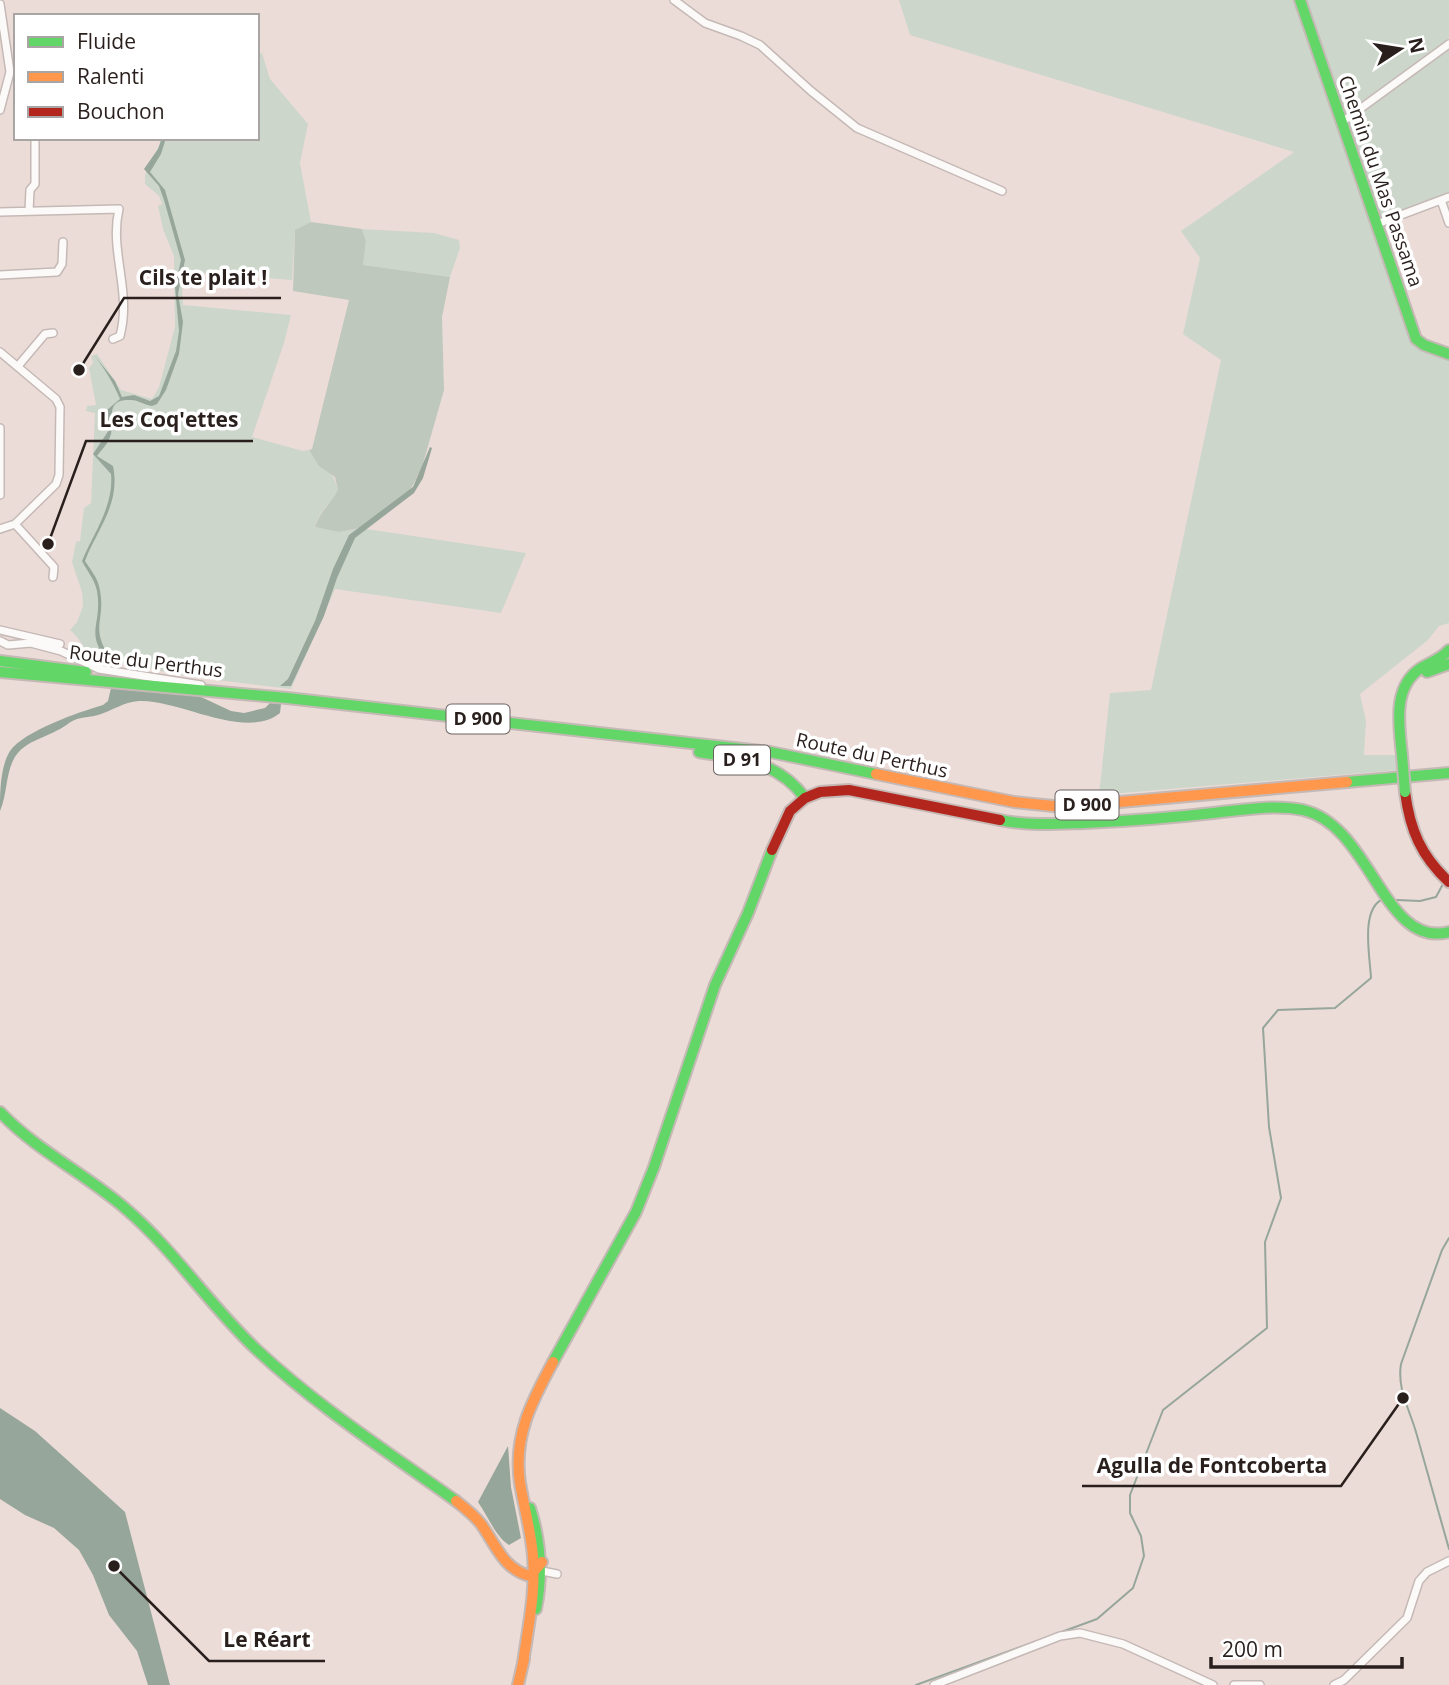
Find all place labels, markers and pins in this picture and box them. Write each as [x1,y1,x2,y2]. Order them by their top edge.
callout: Cils te plait ! [124,256,281,298]
callout: Les Coq'ettes [86,399,253,441]
callout: Agulla de Fontcoberta [1082,1444,1341,1486]
callout: Le Réart [209,1619,325,1661]

